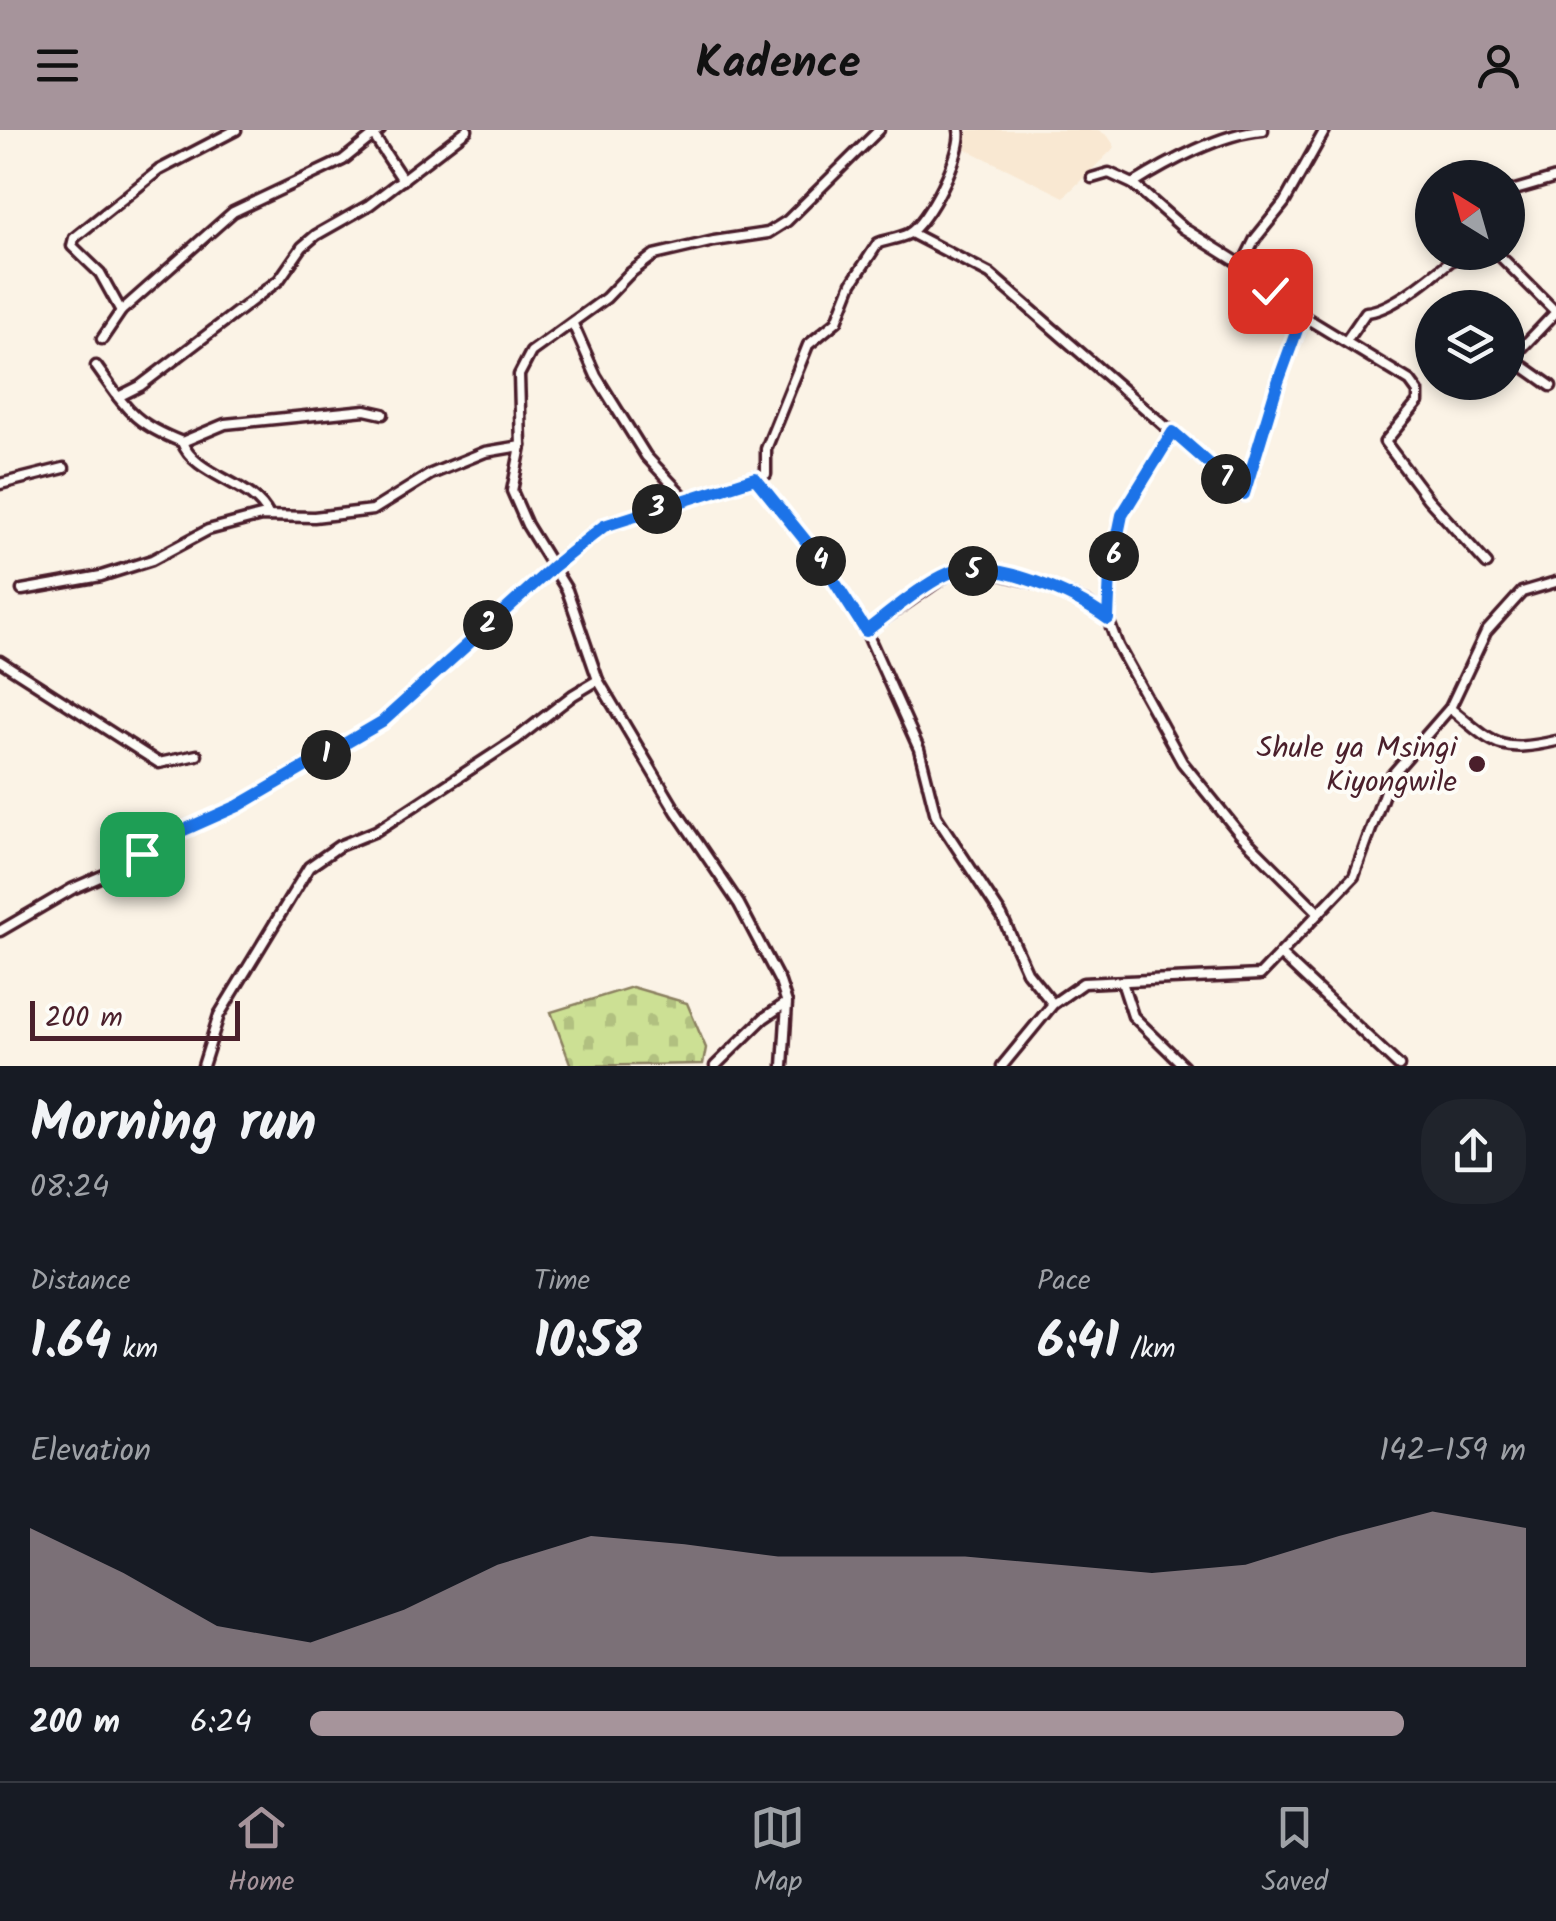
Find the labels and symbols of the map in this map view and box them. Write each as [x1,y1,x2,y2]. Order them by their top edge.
north arrow [1415,160,1525,270]
pin [1228,249,1313,334]
pin: 7 [1201,454,1251,504]
pin: 3 [632,484,682,534]
pin: 6 [1089,531,1139,581]
pin: 4 [796,536,846,586]
pin: 5 [948,546,998,596]
pin: 2 [463,600,513,650]
place label: Shule ya Msingi Kiyongwile [1257,725,1459,807]
pin: 1 [301,730,351,780]
marker: Shule ya Msingi Kiyongwile [1466,753,1488,775]
pin [100,812,185,897]
scale bar [30,996,240,1040]

